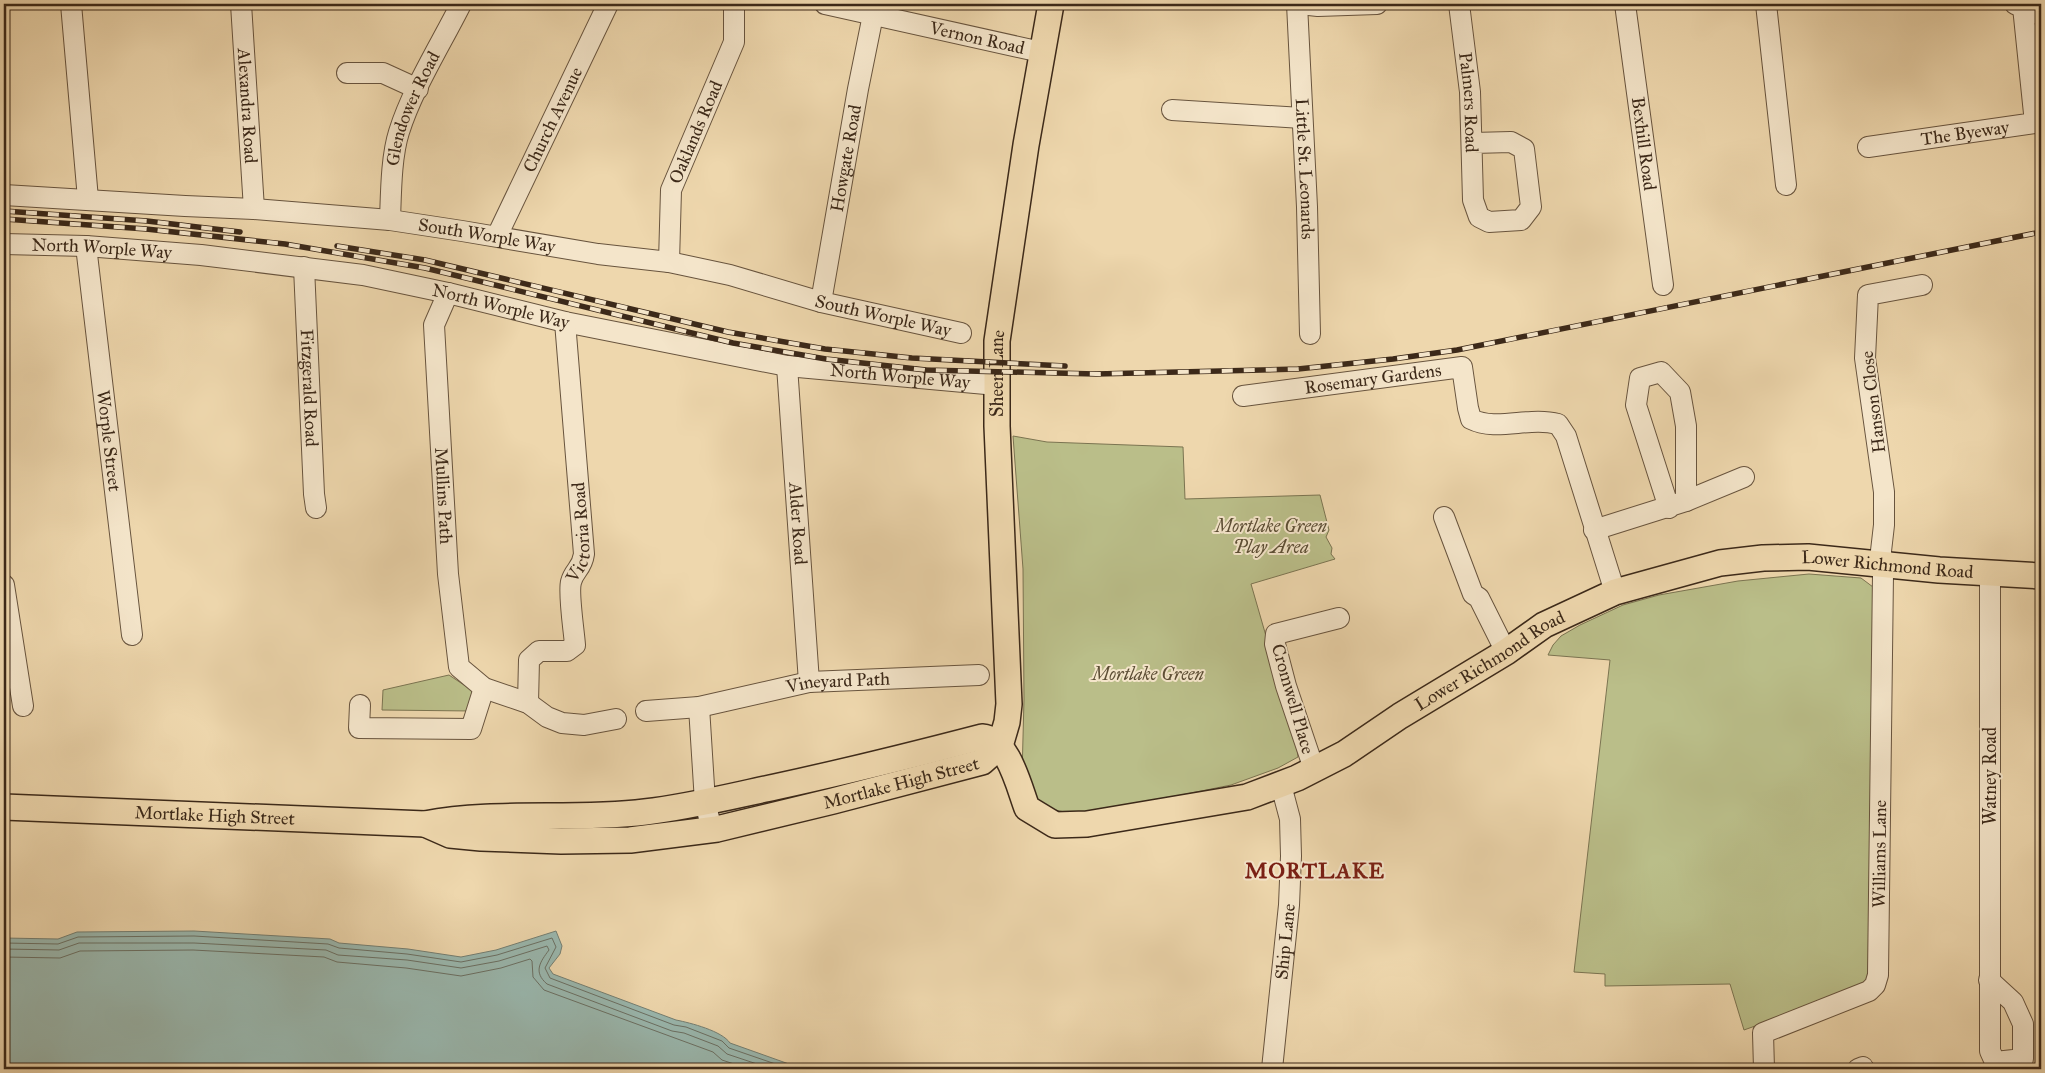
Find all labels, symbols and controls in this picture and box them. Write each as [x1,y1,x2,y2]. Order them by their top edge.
street label: Vernon Road [927,16,1027,59]
street label: Alexandra Road [233,46,262,164]
street label: Glendower Road [382,48,445,167]
street label: Palmers Road [1454,51,1483,153]
street label: Church Avenue [518,63,587,176]
street label: Oaklands Road [664,77,727,187]
street label: Bexhill Road [1627,95,1661,192]
street label: Little St. Leonards [1291,98,1319,240]
street label: Howgate Road [826,103,866,213]
street label: The Byeway [1919,116,2011,150]
street label: South Worple Way [417,213,558,258]
street label: North Worple Way [31,234,173,264]
street label: North Worple Way [430,279,572,334]
street label: South Worple Way [812,290,954,342]
street label: Sheen Lane [986,328,1010,417]
street label: Fitzgerald Road [296,329,323,447]
street label: Hanson Close [1856,350,1890,454]
street label: North Worple Way [829,359,972,394]
street label: Rosemary Gardens [1303,359,1443,399]
street label: Worple Street [92,389,126,493]
street label: Mullins Path [430,447,457,545]
street label: Victoria Road [561,481,595,587]
street label: Alder Road [784,481,812,566]
park label: Mortlake Green Play Area [1213,515,1328,558]
street label: Lower Richmond Road [1801,546,1974,583]
street label: Lower Richmond Road [1411,606,1568,715]
street label: Cromwell Place [1267,641,1319,757]
park label: Mortlake Green [1090,663,1205,685]
street label: Vineyard Path [783,668,891,698]
street label: Watney Road [1979,727,2001,825]
street label: Mortlake High Street [821,752,982,814]
street label: Williams Lane [1868,800,1891,908]
street label: Mortlake High Street [134,801,296,830]
district label: MORTLAKE [1245,857,1385,884]
street label: Ship Lane [1270,903,1300,981]

